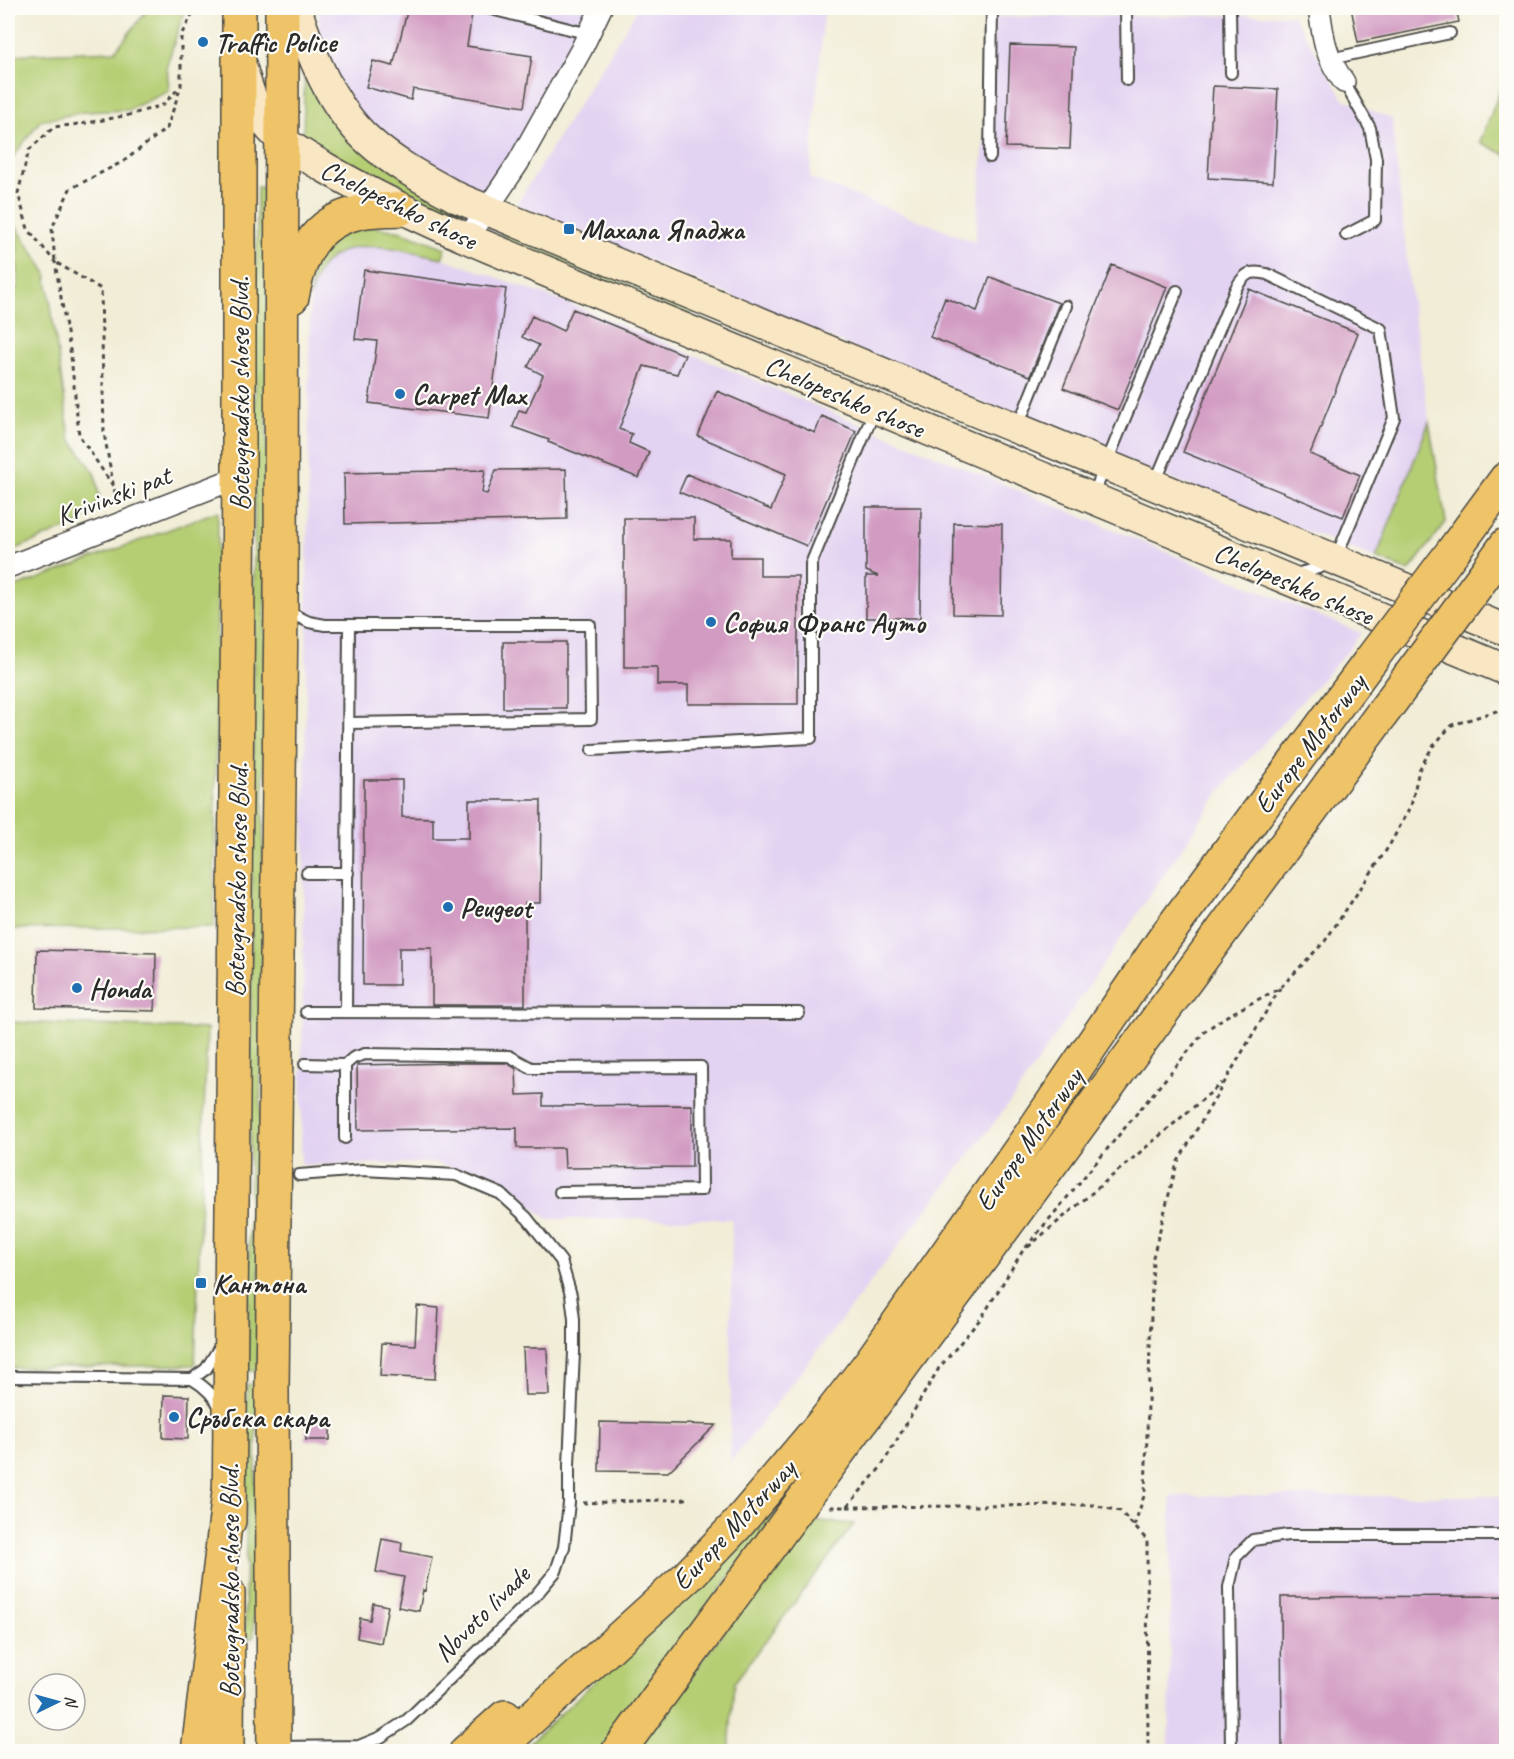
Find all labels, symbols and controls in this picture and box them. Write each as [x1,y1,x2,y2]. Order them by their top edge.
place label: Traffic Police [215,25,339,60]
marker: Traffic Police [196,35,210,49]
street label: Chelopeshko shose [315,152,484,258]
place label: Махала Япаджа [581,212,746,247]
marker: Махала Япаджа [562,222,576,236]
street label: Botevgradsko shose Blvd. [222,277,257,511]
street label: Chelopeshko shose [760,347,931,446]
place label: Carpet Max [412,377,528,412]
marker: Carpet Max [393,387,407,401]
street label: Krivinski pat [51,457,178,533]
street label: Chelopeshko shose [1209,534,1380,633]
place label: София Франс Ауто [723,605,927,641]
marker: София Франс Ауто [704,615,718,629]
street label: Europe Motorway [1245,664,1375,820]
street label: Botevgradsko shose Blvd. [217,762,256,997]
place label: Peugeot [460,890,535,925]
marker: Peugeot [441,900,455,914]
place label: Honda [89,971,153,1006]
marker: Honda [70,981,84,995]
street label: Europe Motorway [966,1059,1092,1217]
place label: Кантона [213,1266,308,1301]
marker: Кантона [194,1276,208,1290]
place label: Сръбска скара [186,1400,332,1435]
marker: Сръбска скара [167,1410,181,1424]
street label: Europe Motorway [664,1450,805,1597]
street label: Botevgradsko shose Blvd. [212,1464,247,1698]
street label: Novoto livade [426,1556,538,1669]
north arrow [27,1672,87,1732]
text: N [61,1695,82,1710]

